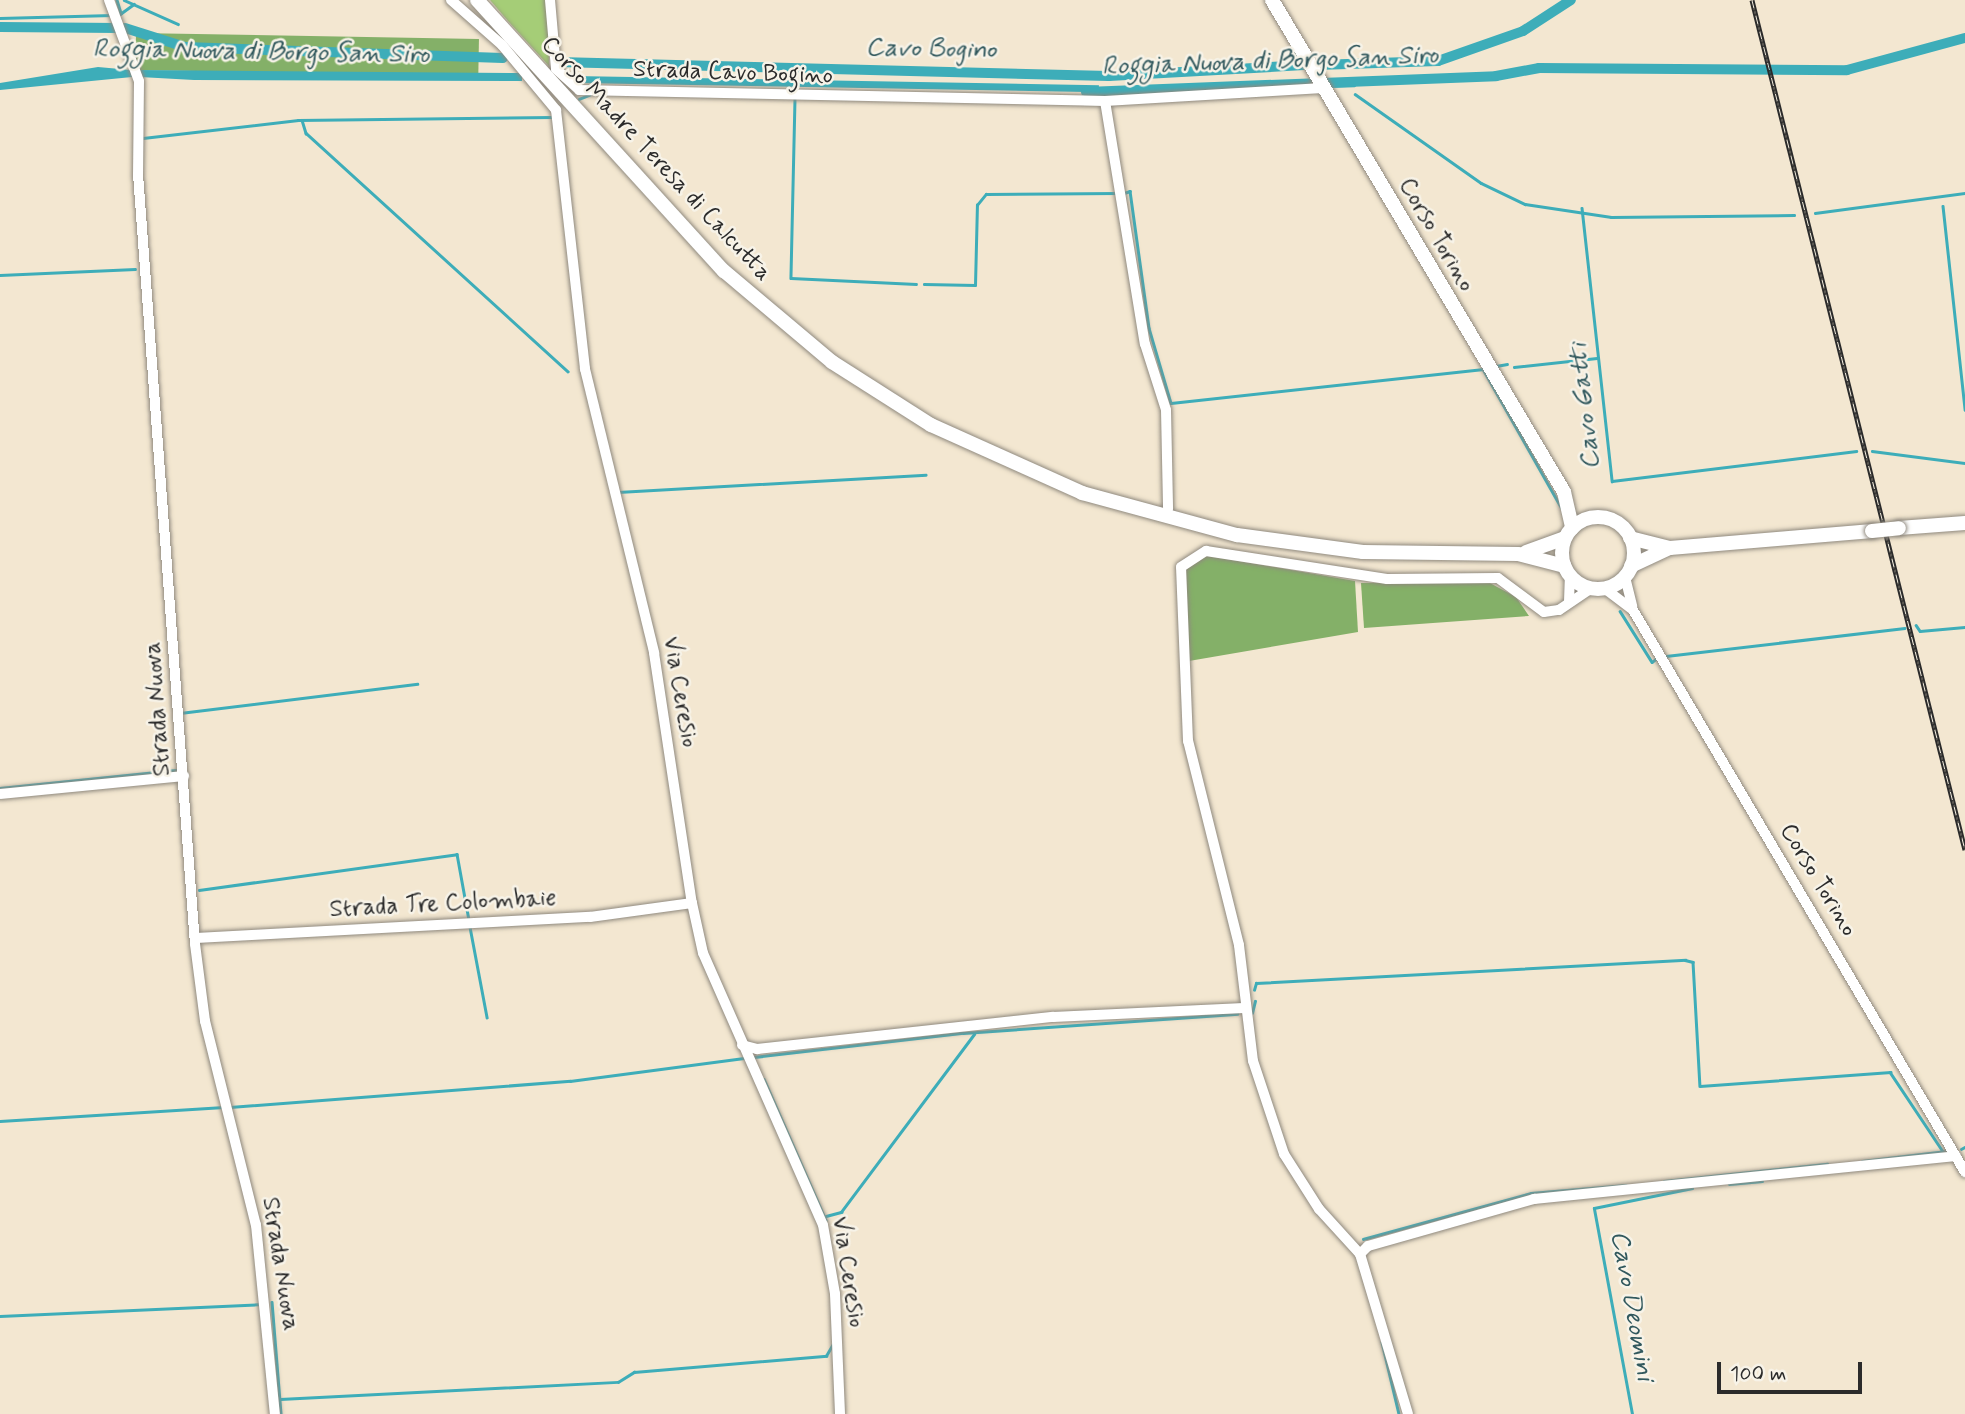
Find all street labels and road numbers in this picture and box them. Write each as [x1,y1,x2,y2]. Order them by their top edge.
street label: Corso Madre Teresa di Calcutta [536,32,776,286]
street label: Strada Cavo Bogino [632,55,834,91]
street label: Corso Torino [1392,173,1480,297]
street label: Via Ceresio [656,633,704,751]
street label: Strada Nuova [139,642,177,776]
street label: Corso Torino [1773,818,1863,942]
street label: Strada Tre Colombaie [330,884,556,924]
street label: Strada Nuova [255,1196,305,1332]
street label: Via Ceresio [825,1213,871,1331]

